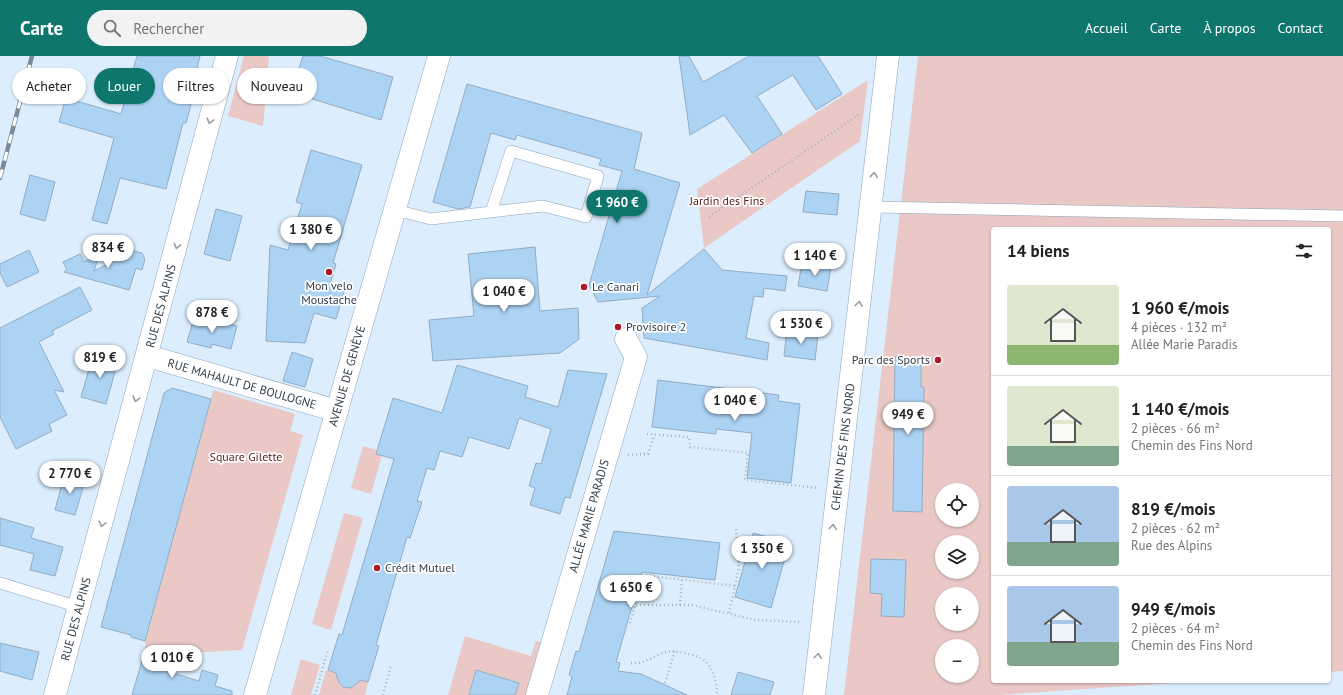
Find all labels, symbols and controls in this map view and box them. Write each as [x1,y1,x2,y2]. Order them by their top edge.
search box [87,10,367,46]
text: Carte [20,16,63,40]
icon: search [101,17,123,39]
text: Rechercher [133,19,204,38]
text: Accueil [1085,19,1128,37]
text: Carte [1150,19,1181,37]
text: À propos [1203,19,1256,37]
text: Contact [1278,19,1323,37]
chip: Acheter [12,68,86,104]
chip: Louer [94,68,155,104]
chip: Filtres [163,68,229,104]
chip: Nouveau [237,68,317,104]
one-way arrow [206,117,215,124]
one-way arrow [870,172,879,178]
pin: 1 960 € [580,190,654,224]
park label: Jardin des Fins [689,193,764,208]
text: 1 960 € [595,194,639,211]
pin: 1 380 € [274,217,348,251]
text: 1 380 € [289,221,333,238]
pin: 834 € [80,235,136,269]
text: 834 € [92,239,124,256]
text: 14 biens [1007,240,1069,262]
icon: filters [1293,240,1315,262]
one-way arrow [173,243,182,250]
pin: 1 140 € [778,243,852,277]
text: 1 140 € [793,247,837,264]
street label: RUE DES ALPINS [142,262,179,349]
marker: Mon velo Moustache [324,267,334,277]
place label: Mon velo Moustache [301,278,357,307]
pin: 1 040 € [467,279,541,313]
place label: Le Canari [592,279,639,294]
marker: Le Canari [579,282,589,292]
text: 1 040 € [482,283,526,300]
text: 1 960 €/mois [1131,297,1229,319]
pin: 878 € [184,300,240,334]
one-way arrow [854,301,863,307]
icon: home [1039,301,1087,349]
text: 878 € [196,304,228,321]
pin: 1 530 € [764,311,838,345]
text: 1 530 € [779,315,823,332]
place label: Provisoire 2 [626,319,686,334]
text: 4 pièces · 132 m² [1131,319,1227,336]
marker: Provisoire 2 [613,322,623,332]
street label: AVENUE DE GENÈVE [325,324,368,428]
text: Allée Marie Paradis [1131,336,1238,353]
pin: 819 € [72,345,128,379]
text: 819 € [84,349,116,366]
place label: Parc des Sports [852,352,930,367]
street label: RUE MAHAULT DE BOULOGNE [166,355,318,412]
marker: Parc des Sports [933,355,943,365]
street label: CHEMIN DES FINS NORD [827,382,858,511]
pin: 1 040 € [698,388,772,422]
text: 1 040 € [713,392,757,409]
one-way arrow [132,395,141,402]
text: 1 140 €/mois [1131,398,1229,420]
pin: 949 € [880,402,936,436]
icon: home [1039,402,1087,450]
text: 949 € [892,406,924,423]
text: 2 pièces · 66 m² [1131,420,1220,437]
text: Chemin des Fins Nord [1131,437,1253,454]
park label: Square Gilette [210,449,282,464]
street label: ALLÉE MARIE PARADIS [565,458,612,574]
pin: 2 770 € [33,461,107,495]
text: 2 770 € [48,465,92,482]
map controls [935,483,979,683]
button: locate [935,483,979,527]
text: 819 €/mois [1131,498,1215,520]
icon: home [1039,502,1087,550]
text: 2 pièces · 62 m² [1131,520,1220,537]
one-way arrow [98,521,106,528]
one-way arrow [828,524,837,530]
button: layers [935,535,979,579]
pin: 1 350 € [725,536,799,570]
text: Rue des Alpins [1131,537,1212,554]
text: 1 350 € [740,540,784,557]
place label: Crédit Mutuel [385,560,455,575]
marker: Crédit Mutuel [372,563,382,573]
street label: RUE DES ALPINS [57,575,94,662]
pin: 1 650 € [594,575,668,609]
text: 1 650 € [609,579,653,596]
button: + [935,587,979,631]
text: 949 €/mois [1131,598,1215,620]
icon: home [1039,602,1087,650]
text: 2 pièces · 64 m² [1131,620,1220,637]
text: Chemin des Fins Nord [1131,637,1253,654]
button: − [935,639,979,683]
pin: 1 010 € [135,645,209,679]
text: 1 010 € [150,649,194,666]
one-way arrow [813,653,822,659]

